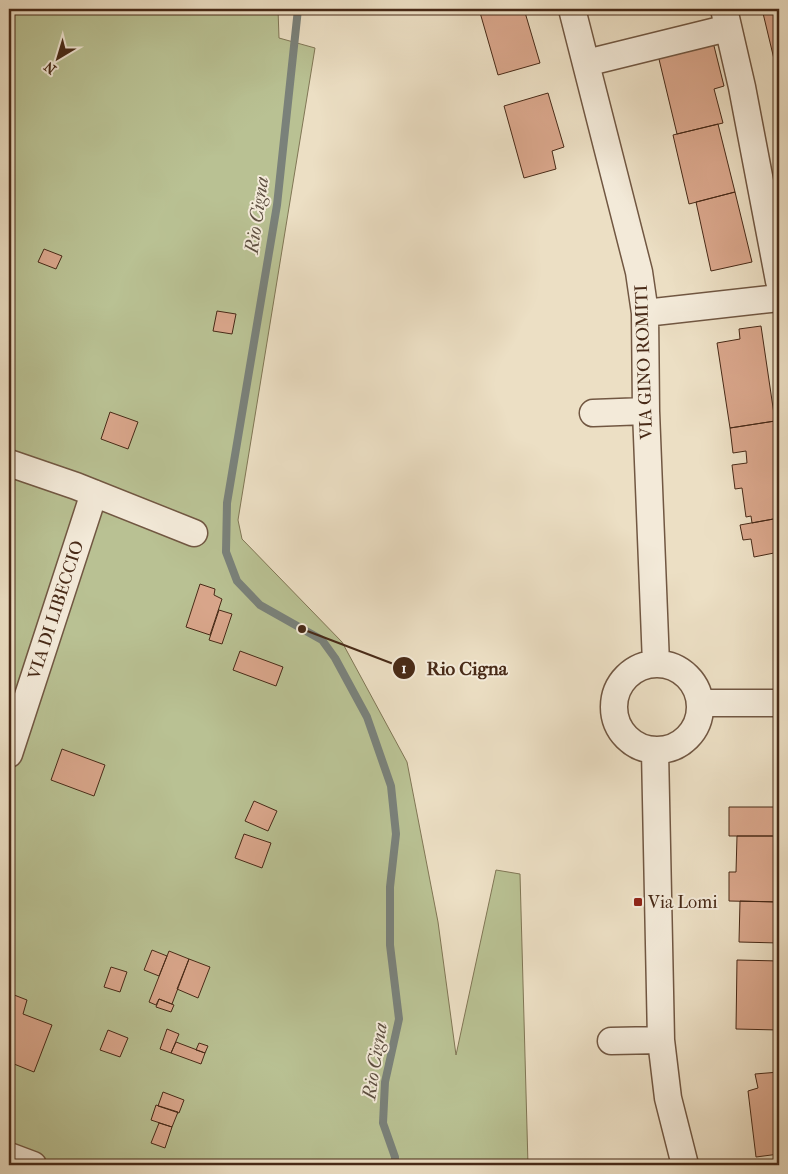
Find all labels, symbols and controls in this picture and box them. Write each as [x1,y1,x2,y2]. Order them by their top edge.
north arrow [32,32,82,82]
text: N [41,58,60,78]
water label: Rio Cigna [240,175,273,257]
street label: VIA GINO ROMITI [631,284,657,441]
street label: VIA DI LIBECCIO [23,538,88,683]
callout: Rio Cigna [391,651,517,685]
text: Rio Cigna [426,658,509,680]
text: 1 [401,659,407,677]
place label: Via Lomi [647,892,718,913]
marker: Via Lomi [632,896,644,908]
water label: Rio Cigna [358,1021,392,1103]

